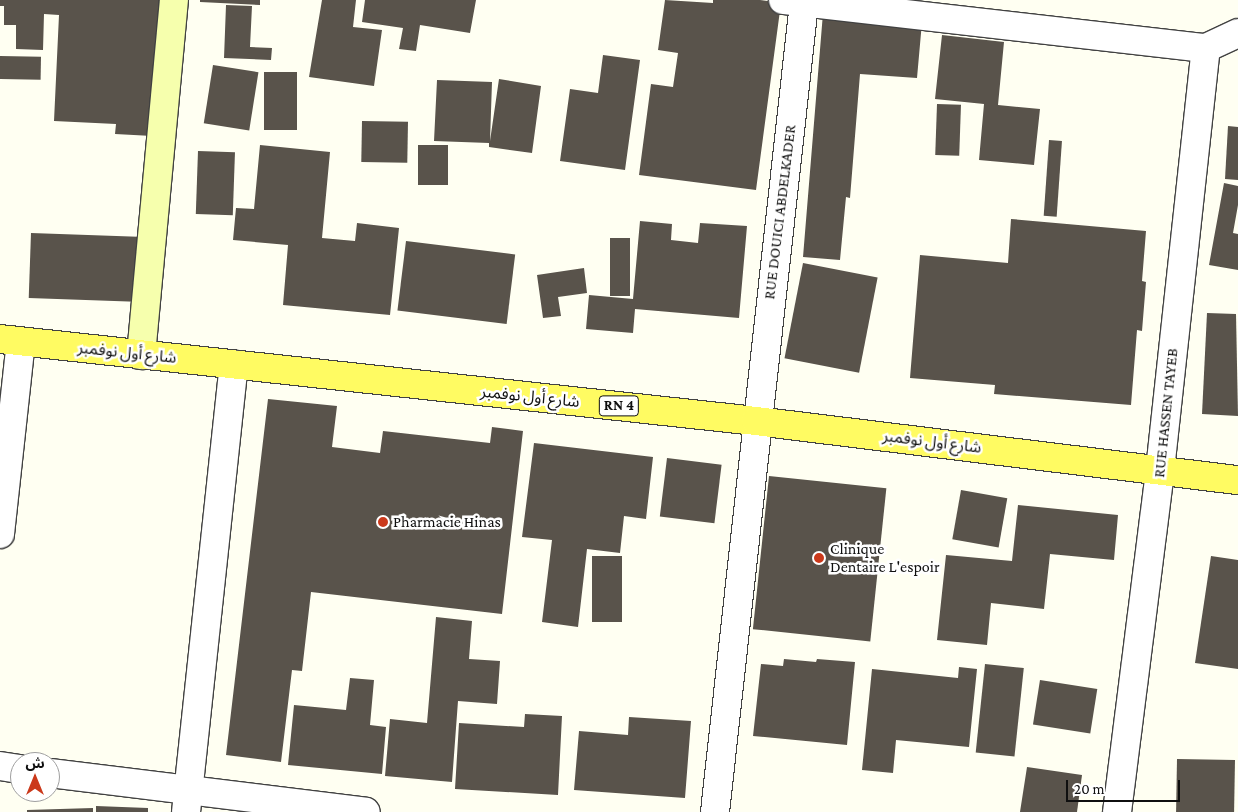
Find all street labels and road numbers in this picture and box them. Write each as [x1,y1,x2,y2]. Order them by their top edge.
street label: RUE DOUICI ABDELKADER [760,124,800,300]
street label: شارع أول نوفمبر [77,338,177,368]
street label: RUE HASSEN TAYEB [1150,347,1182,479]
street label: شارع أول نوفمبر [480,382,580,412]
road number: RN 4 [598,394,640,418]
street label: شارع أول نوفمبر [882,426,982,458]

